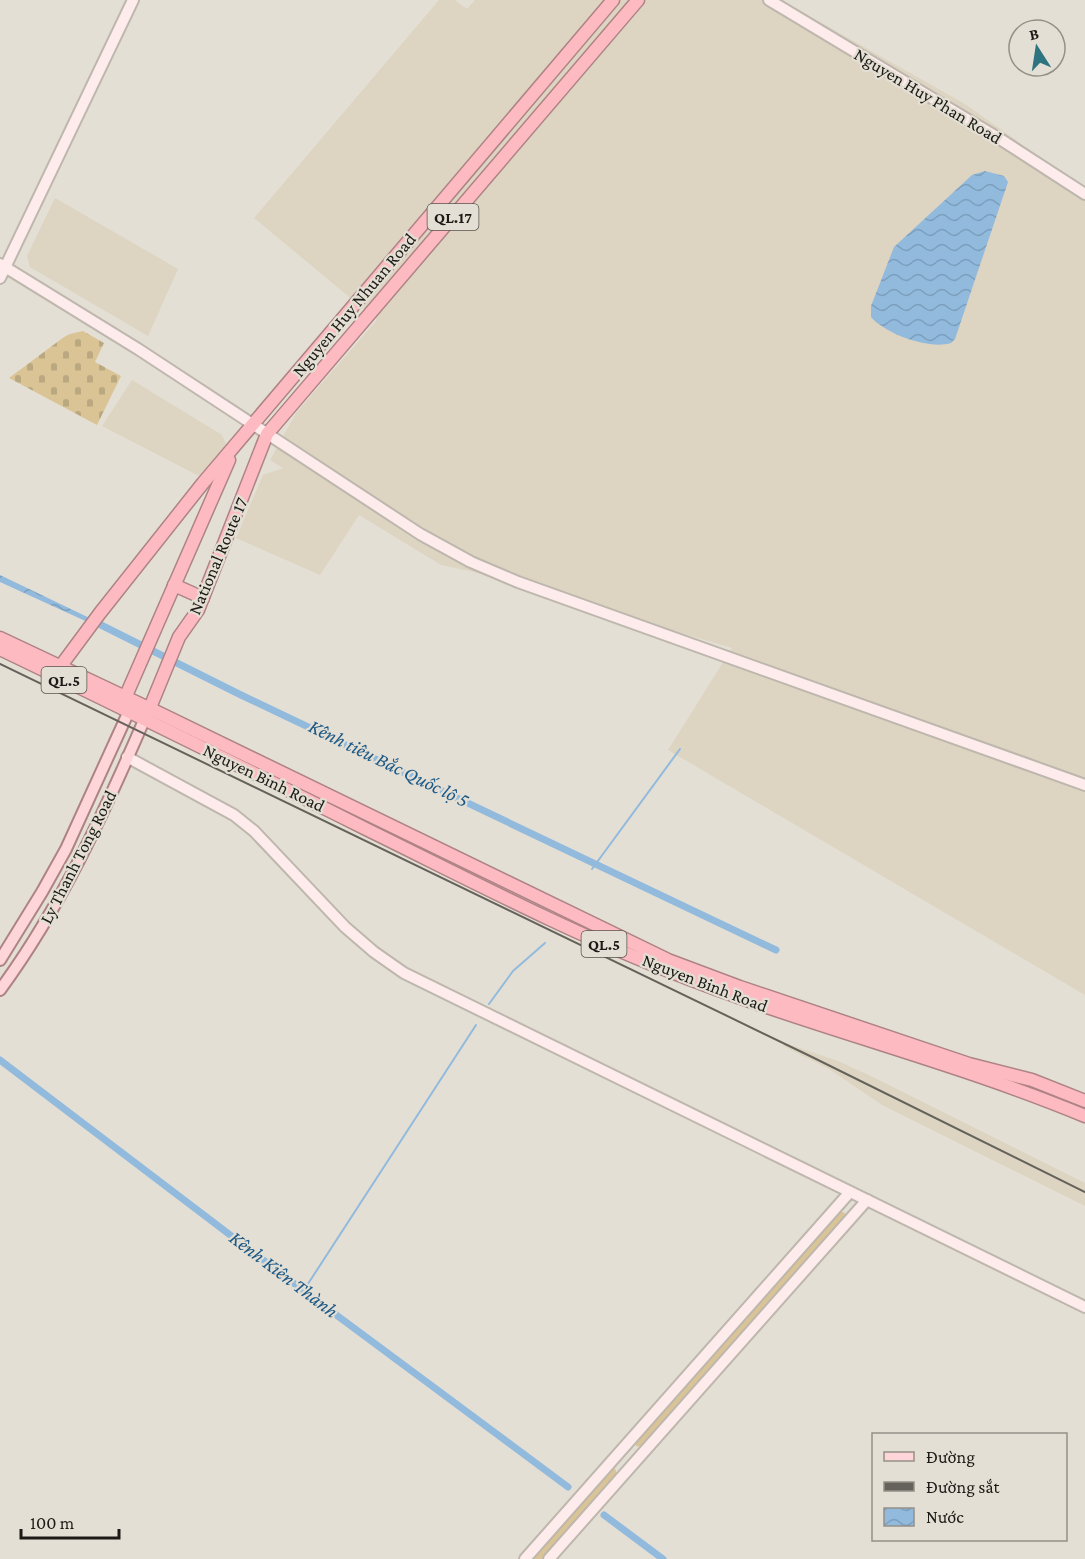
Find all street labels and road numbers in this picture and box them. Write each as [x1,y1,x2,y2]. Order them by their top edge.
street label: Nguyen Huy Phan Road [851,44,1006,148]
road number: QL.17 [428,204,478,230]
street label: Nguyen Huy Nhuan Road [288,229,420,381]
street label: National Route 17 [184,494,252,618]
road number: QL.5 [42,667,86,693]
street label: Nguyen Binh Road [200,740,329,816]
street label: Ly Thanh Tong Road [36,787,121,927]
road number: QL.5 [582,931,626,957]
street label: Nguyen Binh Road [639,950,771,1016]

